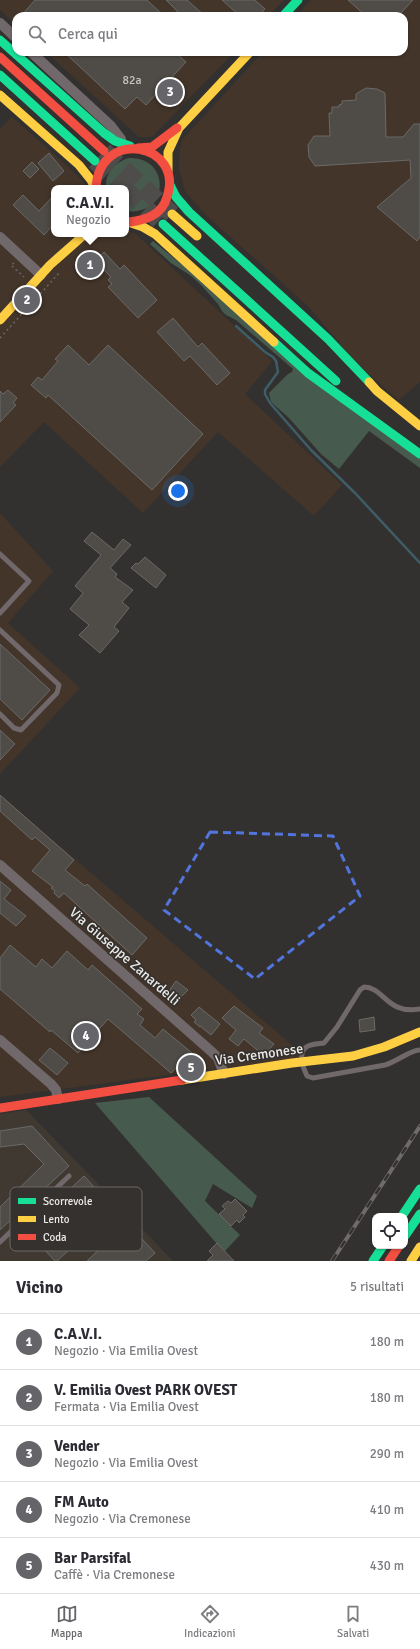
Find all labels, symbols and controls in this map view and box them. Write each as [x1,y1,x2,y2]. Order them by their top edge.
search box [12,12,408,56]
icon: search [26,23,48,45]
text: Cerca qui [58,25,118,43]
house number: 82a [122,73,142,88]
pin: 3 [157,77,183,107]
popup [51,185,129,237]
text: C.A.V.I. [66,194,114,212]
text: Negozio [66,212,111,228]
pin: 1 [77,250,103,280]
pin: 2 [14,285,40,315]
your location [168,481,188,501]
street label: Via Giuseppe Zanardelli [66,904,184,1009]
pin: 4 [73,1021,99,1051]
street label: Via Cremonese [214,1040,304,1069]
pin: 5 [178,1053,204,1083]
legend [10,1187,142,1251]
text: Scorrevole [43,1195,92,1208]
text: Lento [43,1213,70,1226]
map controls [372,1213,408,1249]
button: locate [372,1213,408,1249]
text: Coda [43,1231,67,1244]
text: Vicino [16,1277,63,1298]
text: 5 risultati [350,1279,404,1295]
text: C.A.V.I. [54,1325,102,1343]
text: 1 [25,1334,33,1350]
text: 180 m [370,1334,404,1350]
text: Negozio · Via Emilia Ovest [54,1343,198,1359]
text: V. Emilia Ovest PARK OVEST [54,1381,237,1399]
text: 2 [25,1390,33,1406]
text: 180 m [370,1390,404,1406]
text: Fermata · Via Emilia Ovest [54,1399,199,1415]
text: Vender [54,1437,100,1455]
text: 3 [25,1446,33,1462]
text: 290 m [370,1446,404,1462]
text: Negozio · Via Emilia Ovest [54,1455,198,1471]
text: FM Auto [54,1493,109,1511]
text: 4 [25,1502,33,1518]
text: 410 m [370,1502,404,1518]
text: Negozio · Via Cremonese [54,1511,191,1527]
text: Bar Parsifal [54,1549,131,1567]
text: 5 [25,1558,33,1574]
text: 430 m [370,1558,404,1574]
text: Caffè · Via Cremonese [54,1567,175,1583]
tab: Mappa [51,1603,82,1640]
tab: Indicazioni [184,1603,235,1640]
tab: Salvati [337,1603,369,1640]

